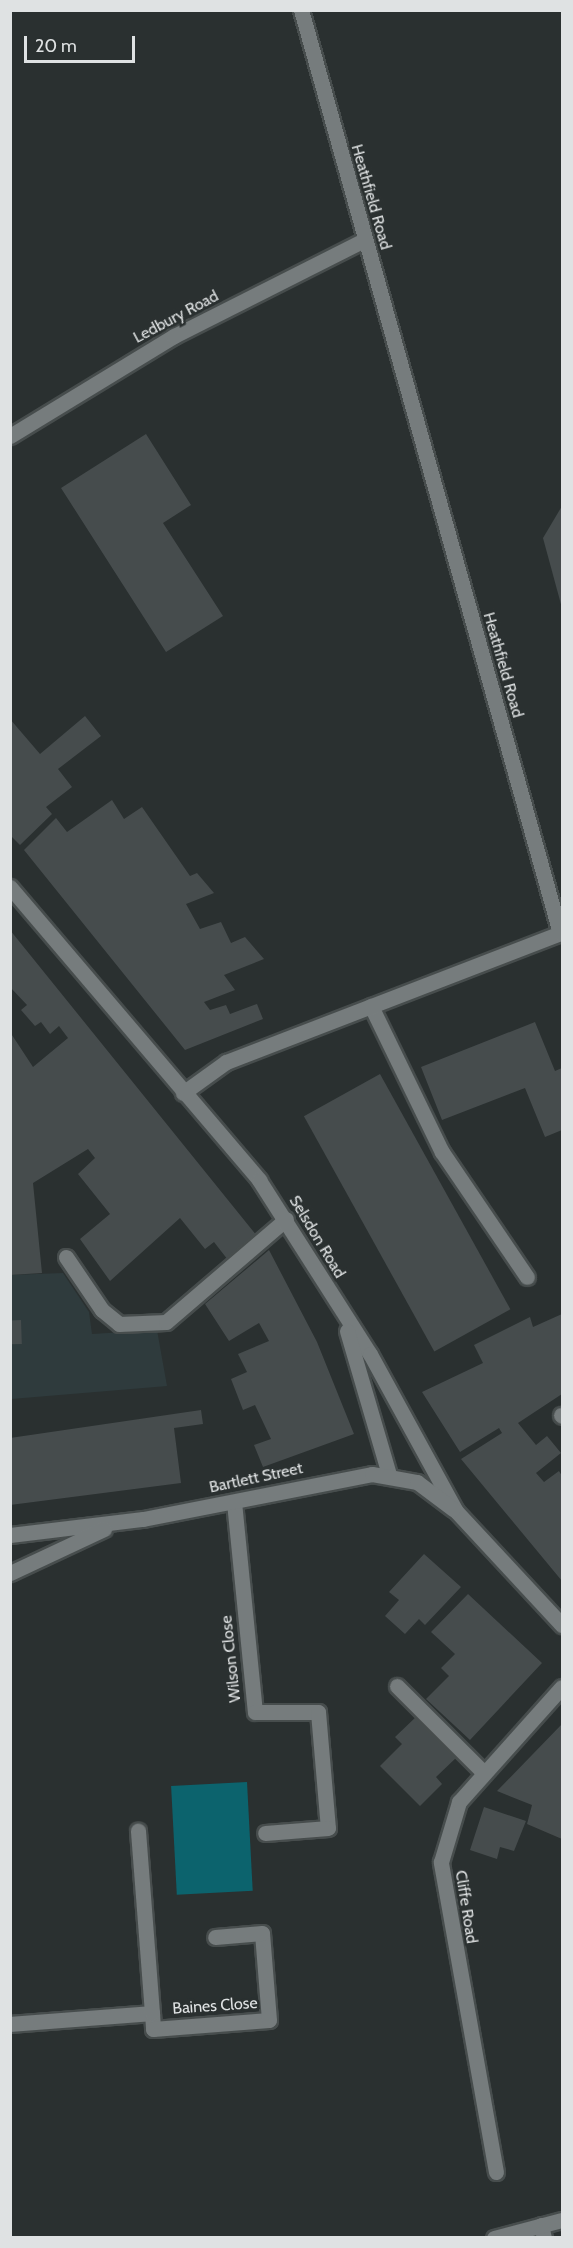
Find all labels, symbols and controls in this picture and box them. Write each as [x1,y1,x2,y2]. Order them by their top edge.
scale bar [27,24,138,62]
text: 20 m [35,35,77,57]
street label: Heathfield Road [347,142,395,252]
street label: Ledbury Road [130,287,222,347]
street label: Heathfield Road [479,610,527,720]
street label: Selsdon Road [285,1192,349,1282]
street label: Bartlett Street [208,1459,304,1497]
street label: Wilson Close [217,1615,245,1703]
street label: Cliffe Road [451,1869,481,1945]
street label: Baines Close [172,1993,258,2019]

